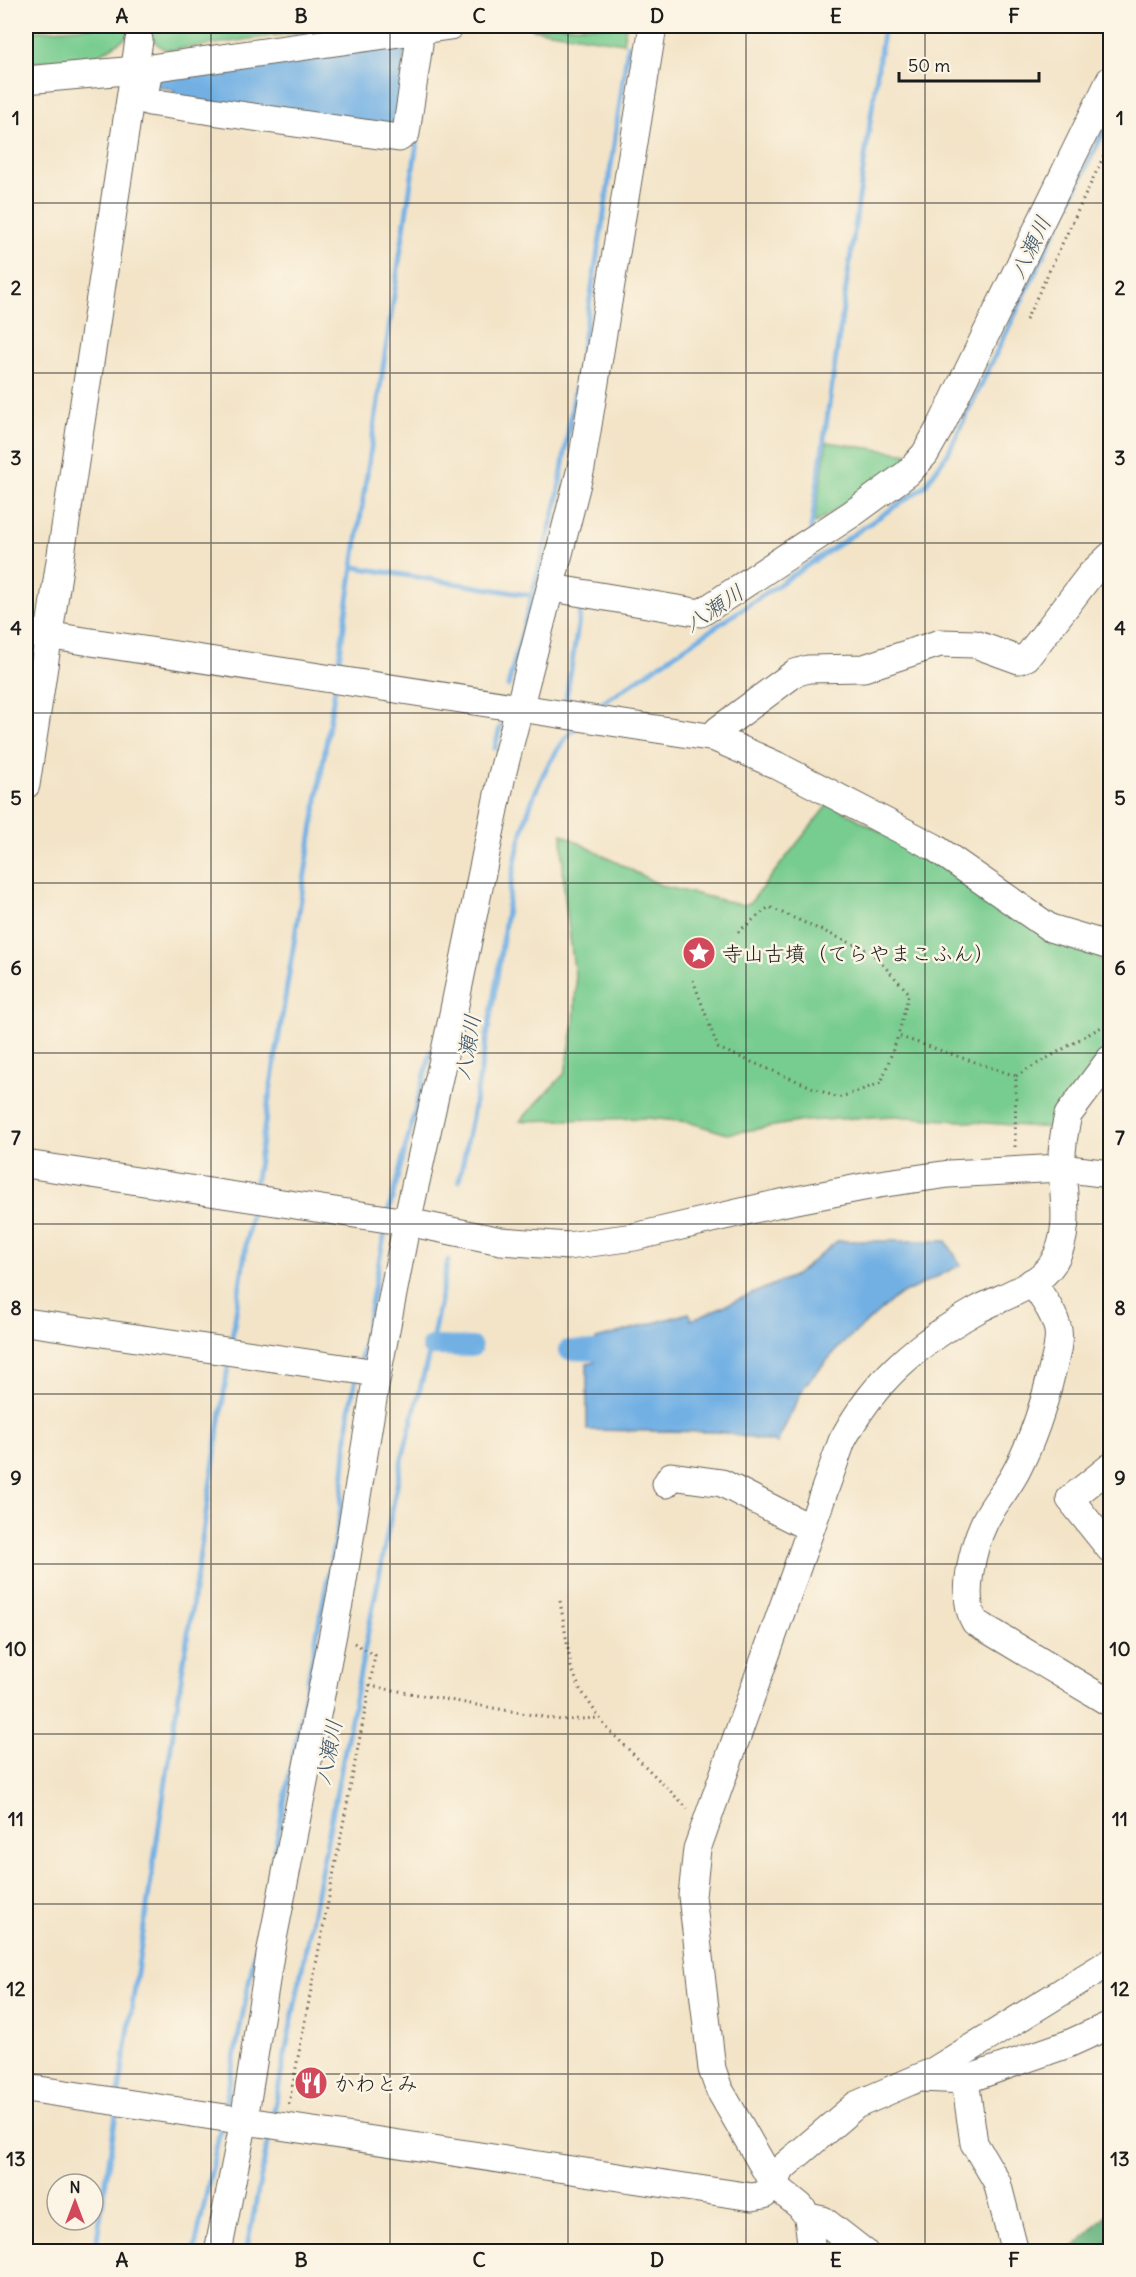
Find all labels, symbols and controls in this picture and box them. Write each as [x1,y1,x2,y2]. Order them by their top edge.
text: A [116,3,129,28]
text: B [294,3,308,28]
text: C [472,3,486,28]
text: D [650,3,664,28]
text: E [830,3,842,28]
text: F [1008,3,1020,28]
scale bar [899,45,1038,83]
text: 50 m [908,54,950,77]
text: 1 [12,105,20,130]
text: 1 [1116,105,1124,130]
water label: 八瀬川 [1003,211,1057,283]
text: 2 [11,275,22,300]
text: 2 [1115,275,1126,300]
text: 3 [10,445,22,470]
text: 3 [1114,445,1126,470]
water label: 八瀬川 [679,578,749,638]
text: 4 [10,615,22,640]
text: 4 [1114,615,1126,640]
text: 5 [10,785,22,810]
text: 5 [1114,785,1126,810]
place icon: 寺山古墳（てらやまこふん） [681,935,717,971]
place label: 寺山古墳（てらやまこふん） [722,940,995,967]
text: 6 [10,955,22,980]
text: 6 [1114,955,1126,980]
water label: 八瀬川 [447,1012,487,1082]
text: 7 [11,1125,21,1150]
text: 7 [1115,1125,1125,1150]
text: 8 [10,1295,22,1320]
text: 8 [1114,1295,1126,1320]
text: 9 [10,1465,22,1490]
text: 9 [1114,1465,1126,1490]
text: 10 [5,1636,27,1661]
text: 10 [1109,1636,1131,1661]
water label: 八瀬川 [308,1717,348,1787]
text: 11 [8,1806,24,1831]
text: 11 [1112,1806,1128,1831]
text: 12 [7,1976,25,2001]
text: 12 [1111,1976,1129,2001]
restaurant icon: かわとみ [293,2065,329,2101]
place label: かわとみ [334,2070,418,2097]
text: 13 [6,2146,26,2171]
text: 13 [1110,2146,1130,2171]
north arrow [45,2172,105,2232]
text: N [69,2177,81,2197]
text: A [116,2247,129,2272]
text: B [294,2247,308,2272]
text: C [472,2247,486,2272]
text: D [650,2247,664,2272]
text: E [830,2247,842,2272]
text: F [1008,2247,1020,2272]

